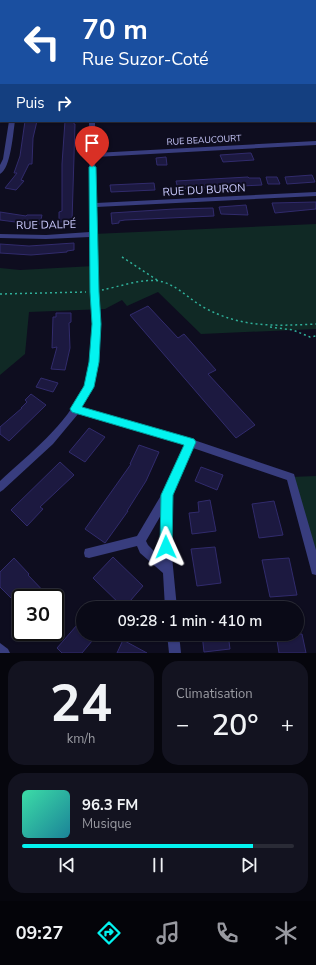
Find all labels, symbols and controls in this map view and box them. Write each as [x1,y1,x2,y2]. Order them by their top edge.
text: 70 m [82,11,148,49]
icon: left [16,16,68,68]
text: Rue Suzor-Coté [82,47,209,71]
icon: right [53,92,75,114]
text: Puis [16,93,45,113]
pin [75,126,109,167]
icon: arrive [81,132,103,154]
street label: RUE BEAUCOURT [166,132,242,148]
street label: RUE DU BURON [162,180,246,200]
street label: RUE DALPÉ [16,216,76,233]
position arrow [145,526,187,568]
speed limit sign: 30 [12,589,64,641]
text: 09:28 · 1 min · 410 m [118,611,262,631]
text: 24 [50,668,112,739]
text: Climatisation [176,685,253,703]
text: 20° [211,705,259,746]
text: − [176,710,189,740]
text: + [281,710,294,740]
text: km/h [67,730,95,748]
text: 96.3 FM [82,795,138,815]
text: Musique [82,815,131,833]
icon: previous [56,854,78,876]
icon: pause [147,854,169,876]
icon: next [238,854,260,876]
icon: directions [95,919,123,947]
icon: music [154,919,182,947]
icon: phone [213,919,241,947]
icon: climate [272,919,300,947]
text: 09:27 [16,921,63,945]

